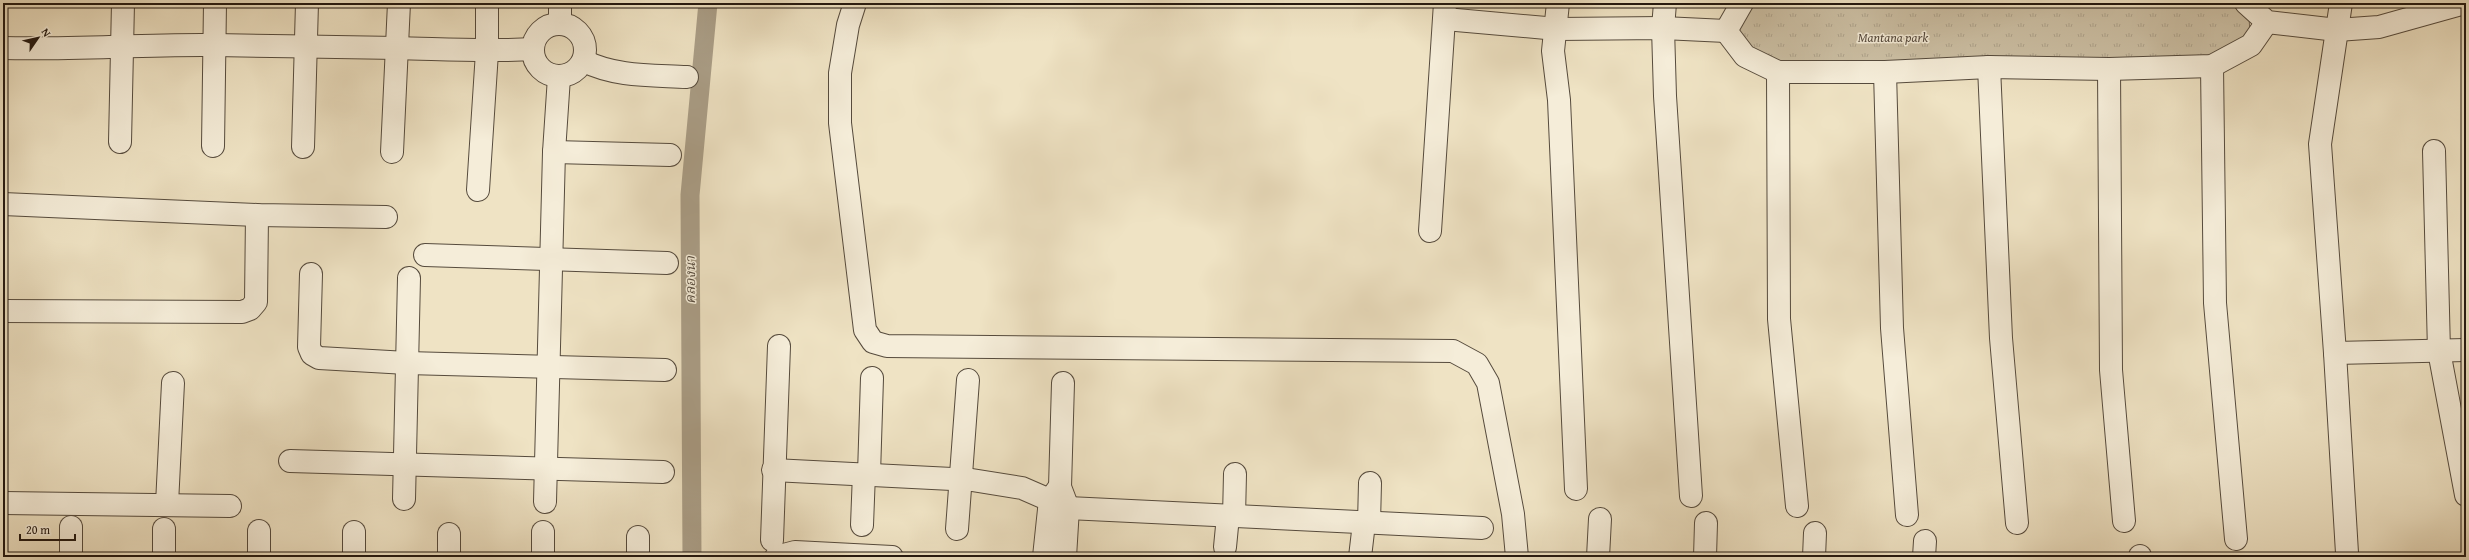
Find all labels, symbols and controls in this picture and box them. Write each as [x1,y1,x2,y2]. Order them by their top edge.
north arrow [18,18,58,58]
text: N [38,25,55,40]
park label: Mantana park [1858,28,1928,47]
water label: คลองนา [680,255,700,304]
scale bar [20,516,75,542]
text: 20 m [26,521,50,538]

